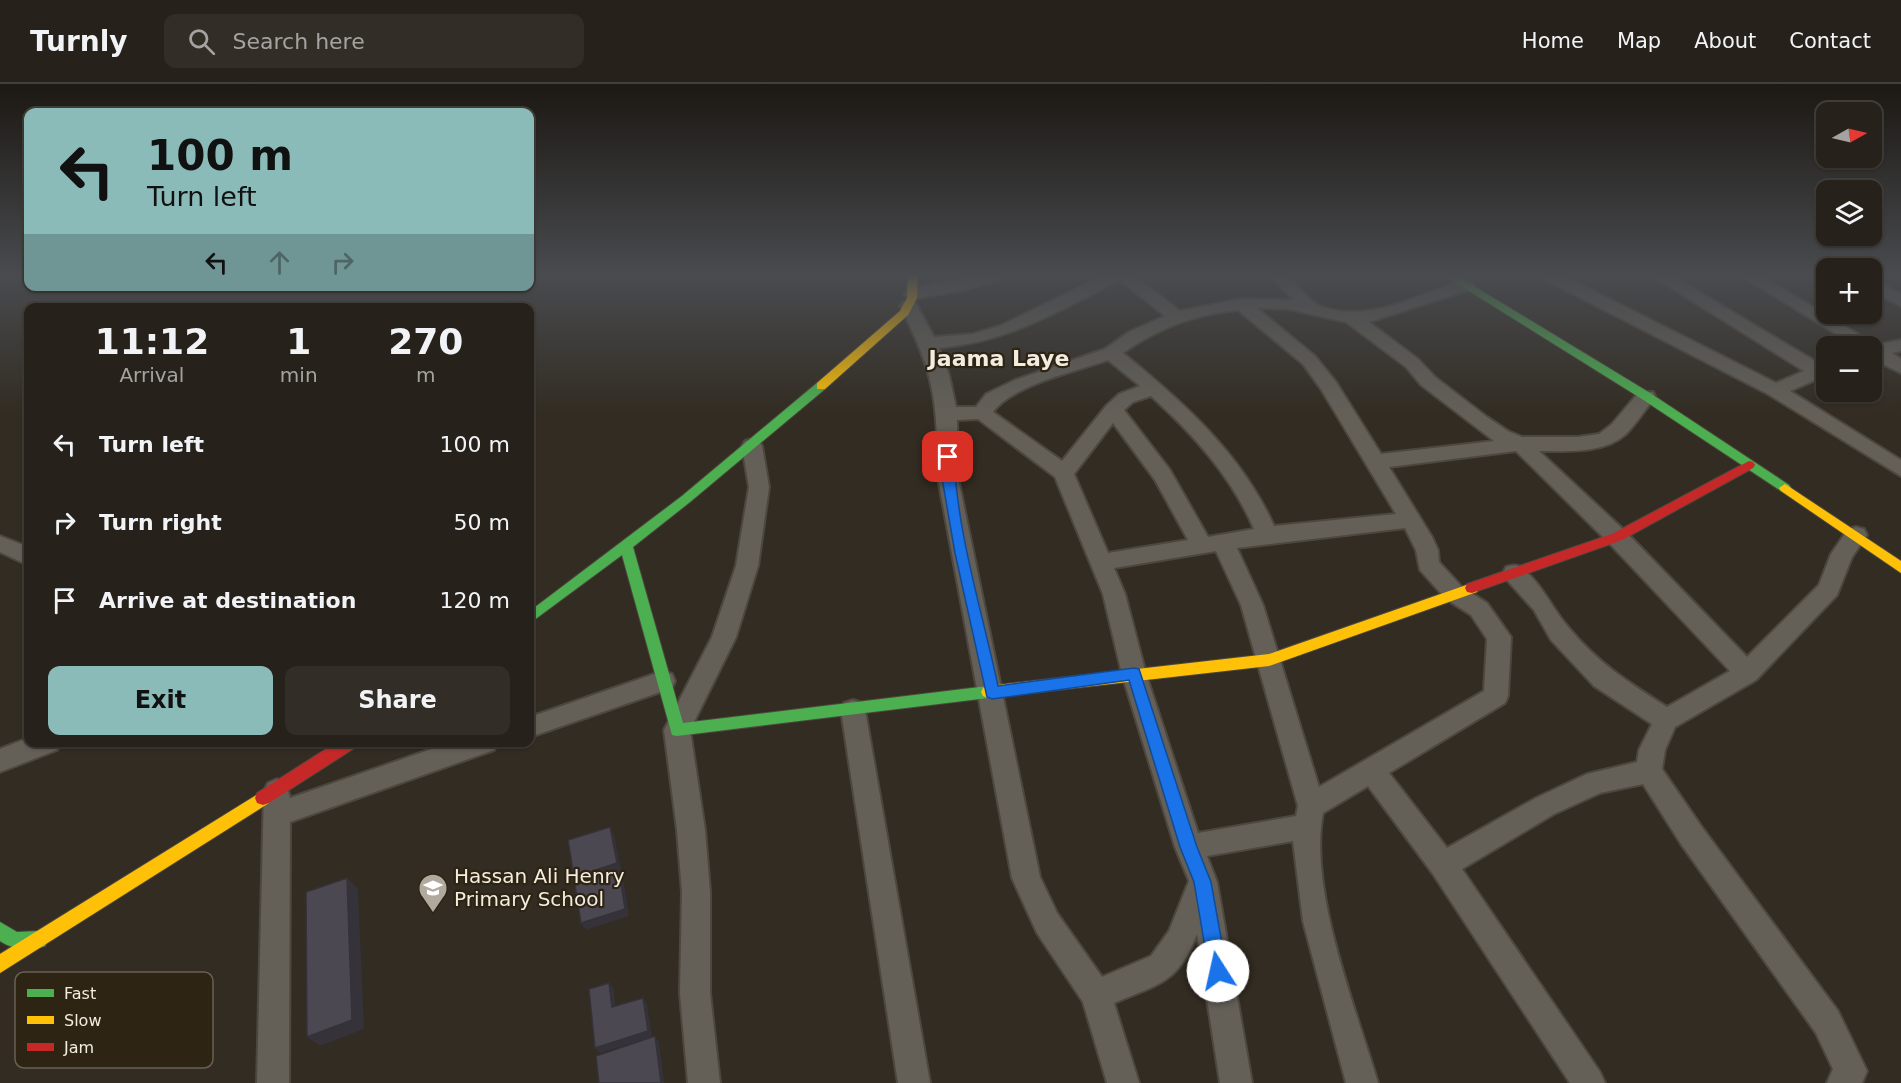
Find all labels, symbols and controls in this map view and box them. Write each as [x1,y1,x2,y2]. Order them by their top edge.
search box [164,14,584,68]
text: Turnly [30,25,128,58]
icon: search [185,25,218,58]
text: Search here [233,29,365,54]
text: Home [1522,29,1584,53]
text: Map [1617,29,1661,53]
text: About [1694,29,1756,53]
text: Contact [1789,29,1871,53]
north arrow [1816,102,1882,168]
map controls [1816,102,1882,402]
text: 100 m [147,131,293,180]
icon: left [48,132,126,210]
button: layers [1816,180,1882,246]
text: Turn left [147,181,257,212]
icon: left [200,246,233,279]
icon: ahead [263,246,296,279]
icon: right [326,246,359,279]
button: + [1816,258,1882,324]
text: 11:12 [95,321,209,362]
text: 1 [286,321,311,362]
text: 270 [388,321,463,362]
button: − [1816,336,1882,402]
district label: Jaama Laye [927,346,1069,371]
text: Arrival [119,363,184,387]
text: min [280,363,318,387]
text: m [416,363,436,387]
icon: left [48,428,81,461]
pin [922,431,973,482]
text: Turn left [99,432,204,457]
text: 100 m [440,432,510,457]
icon: arrive [931,440,964,473]
icon: right [48,506,81,539]
text: Turn right [99,510,222,535]
text: 50 m [454,510,510,535]
icon: arrive [48,584,81,617]
text: Arrive at destination [99,588,356,613]
text: 120 m [440,588,510,613]
button: Exit [48,666,273,735]
button: Share [285,666,510,735]
place label: Hassan Ali Henry Primary School [454,864,625,911]
school or university icon: Hassan Ali Henry Primary School [417,872,449,914]
position arrow [1186,939,1250,1003]
legend [15,972,213,1068]
text: Fast [64,984,96,1003]
text: Slow [64,1011,101,1030]
text: Jam [63,1038,94,1057]

